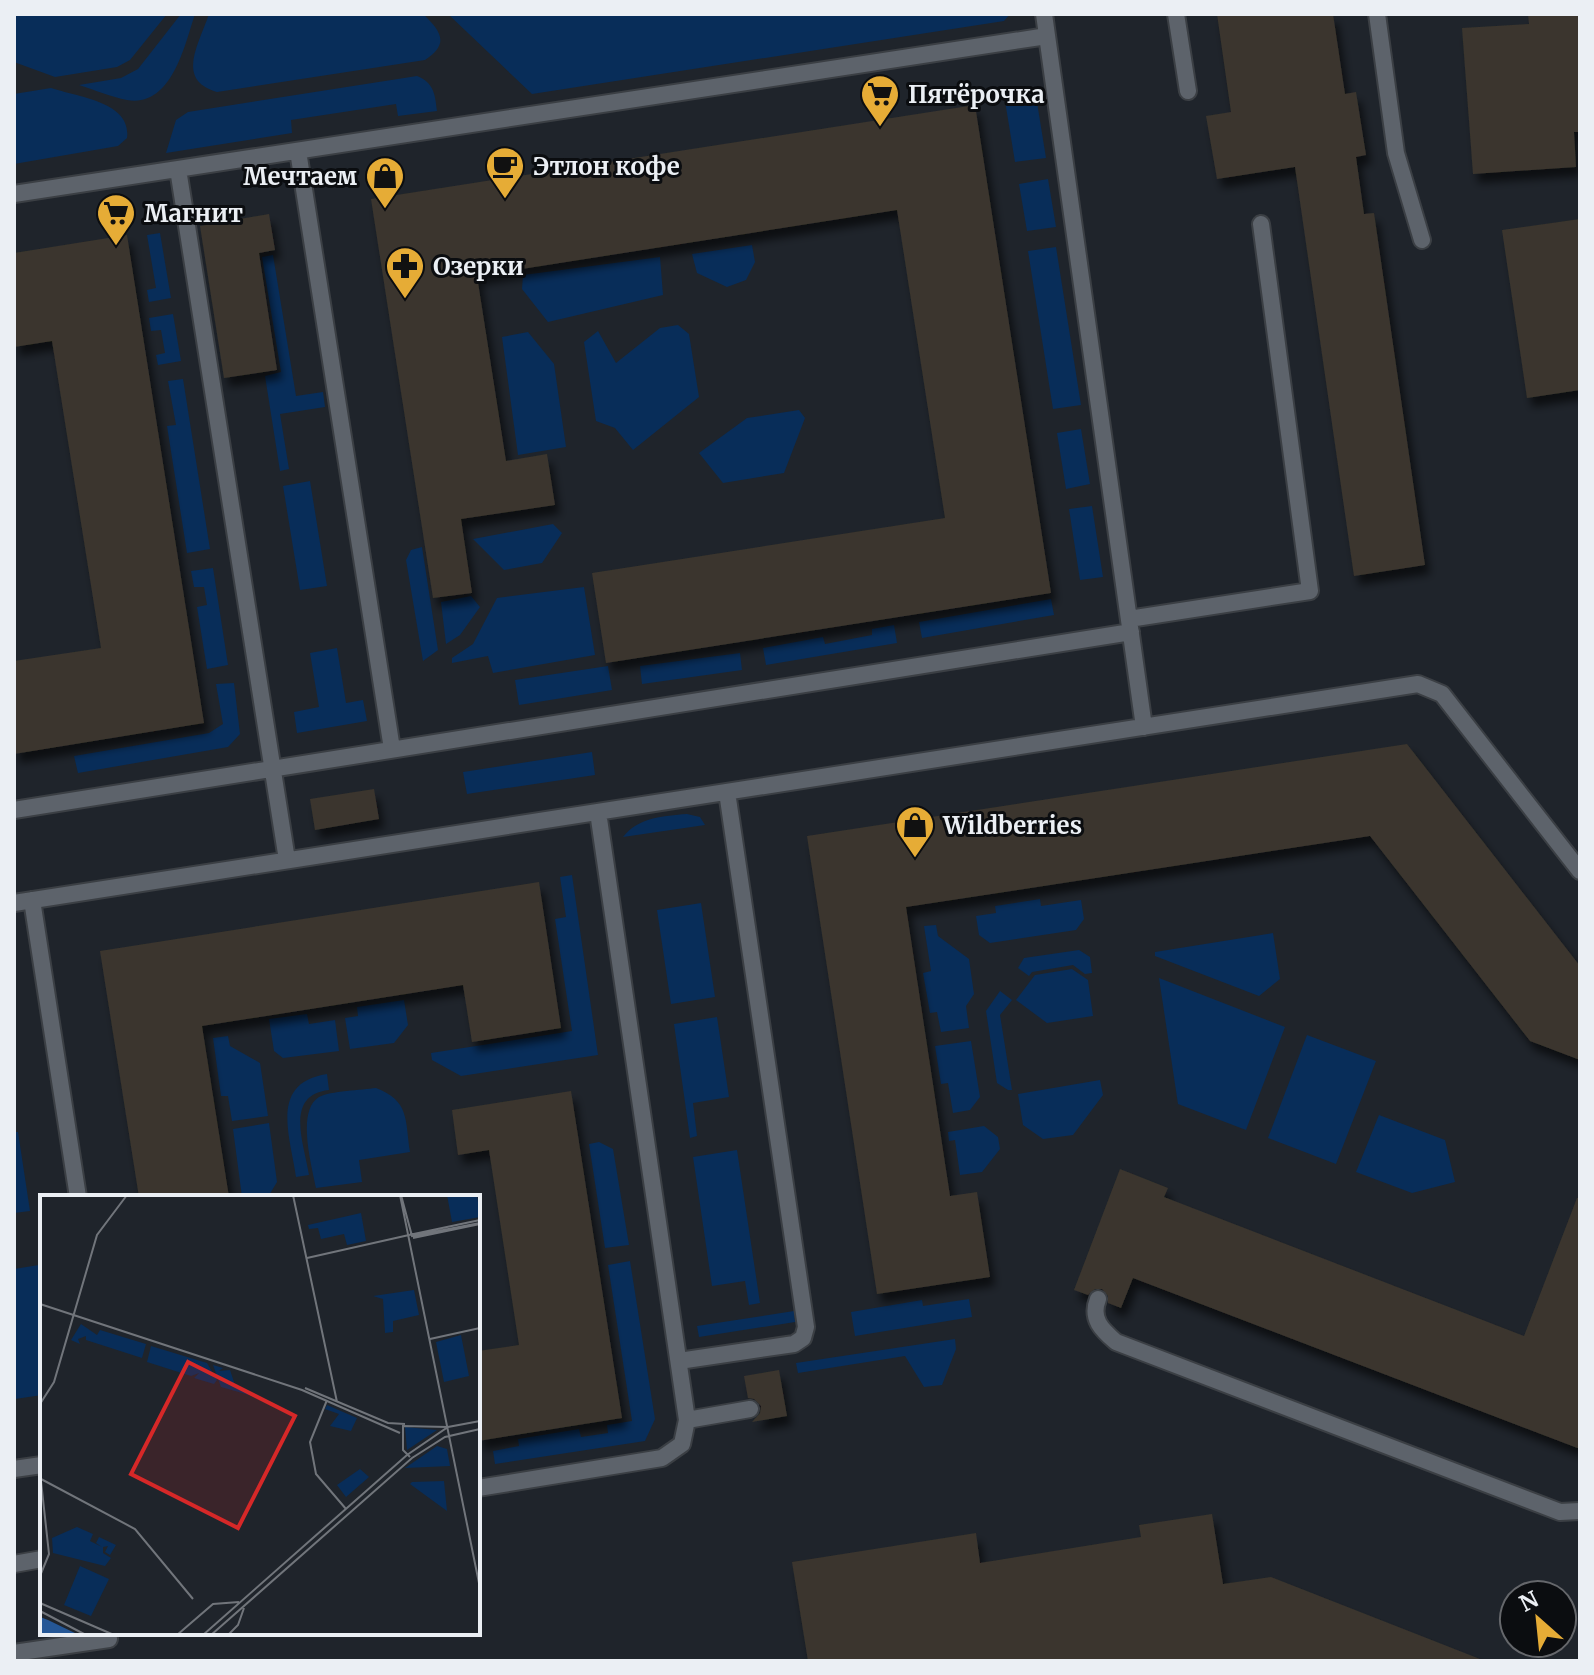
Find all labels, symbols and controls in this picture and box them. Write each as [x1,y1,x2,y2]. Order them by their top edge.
supermarket icon: Пятёрочка [859,73,901,128]
place label: Пятёрочка [908,79,1045,110]
cafe icon: Этлон кофе [484,145,526,200]
place label: Этлон кофе [533,151,680,182]
shop icon: Мечтаем [364,155,406,210]
place label: Мечтаем [243,161,357,192]
supermarket icon: Магнит [95,192,137,247]
place label: Магнит [144,198,243,229]
pharmacy icon: Озерки [384,245,426,300]
place label: Озерки [433,251,524,282]
shop icon: Wildberries [894,804,936,859]
place label: Wildberries [942,810,1082,841]
inset map [40,1195,480,1635]
north arrow [1498,1579,1578,1659]
text: N [1515,1584,1544,1618]

